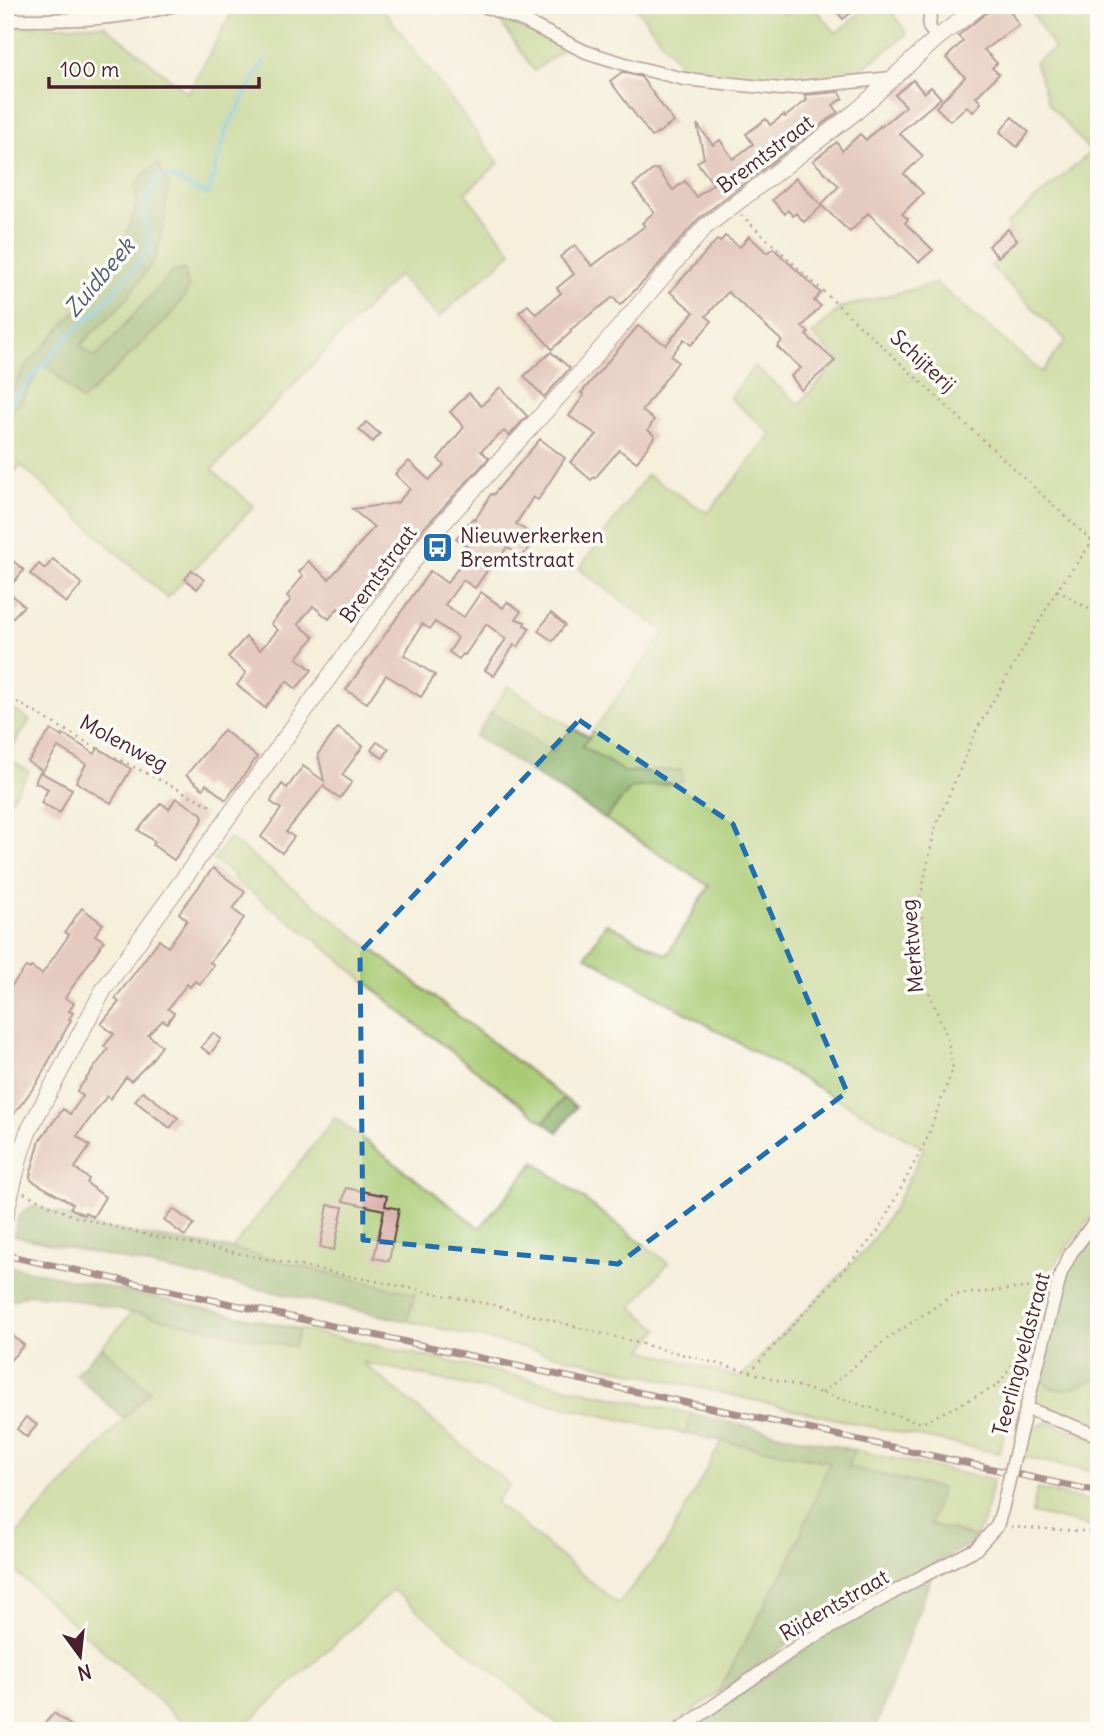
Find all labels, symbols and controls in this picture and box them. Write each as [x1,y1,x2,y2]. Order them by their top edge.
scale bar [49,46,259,90]
text: 100 m [60,56,119,83]
street label: Bremtstraat [711,109,819,199]
water label: Zuidbeek [58,231,141,322]
street label: Schijterij [885,324,961,398]
street label: Bremtstraat [333,520,423,628]
place label: Nieuwerkerken Bremtstraat [460,522,604,573]
bus stop icon: Nieuwerkerken Bremtstraat [420,530,454,564]
street label: Molenweg [75,708,173,778]
street label: Merktweg [894,898,930,994]
street label: Teerlingveldstraat [986,1269,1056,1439]
street label: Rijdentstraat [775,1563,893,1647]
north arrow [46,1620,116,1690]
text: N [75,1659,94,1686]

